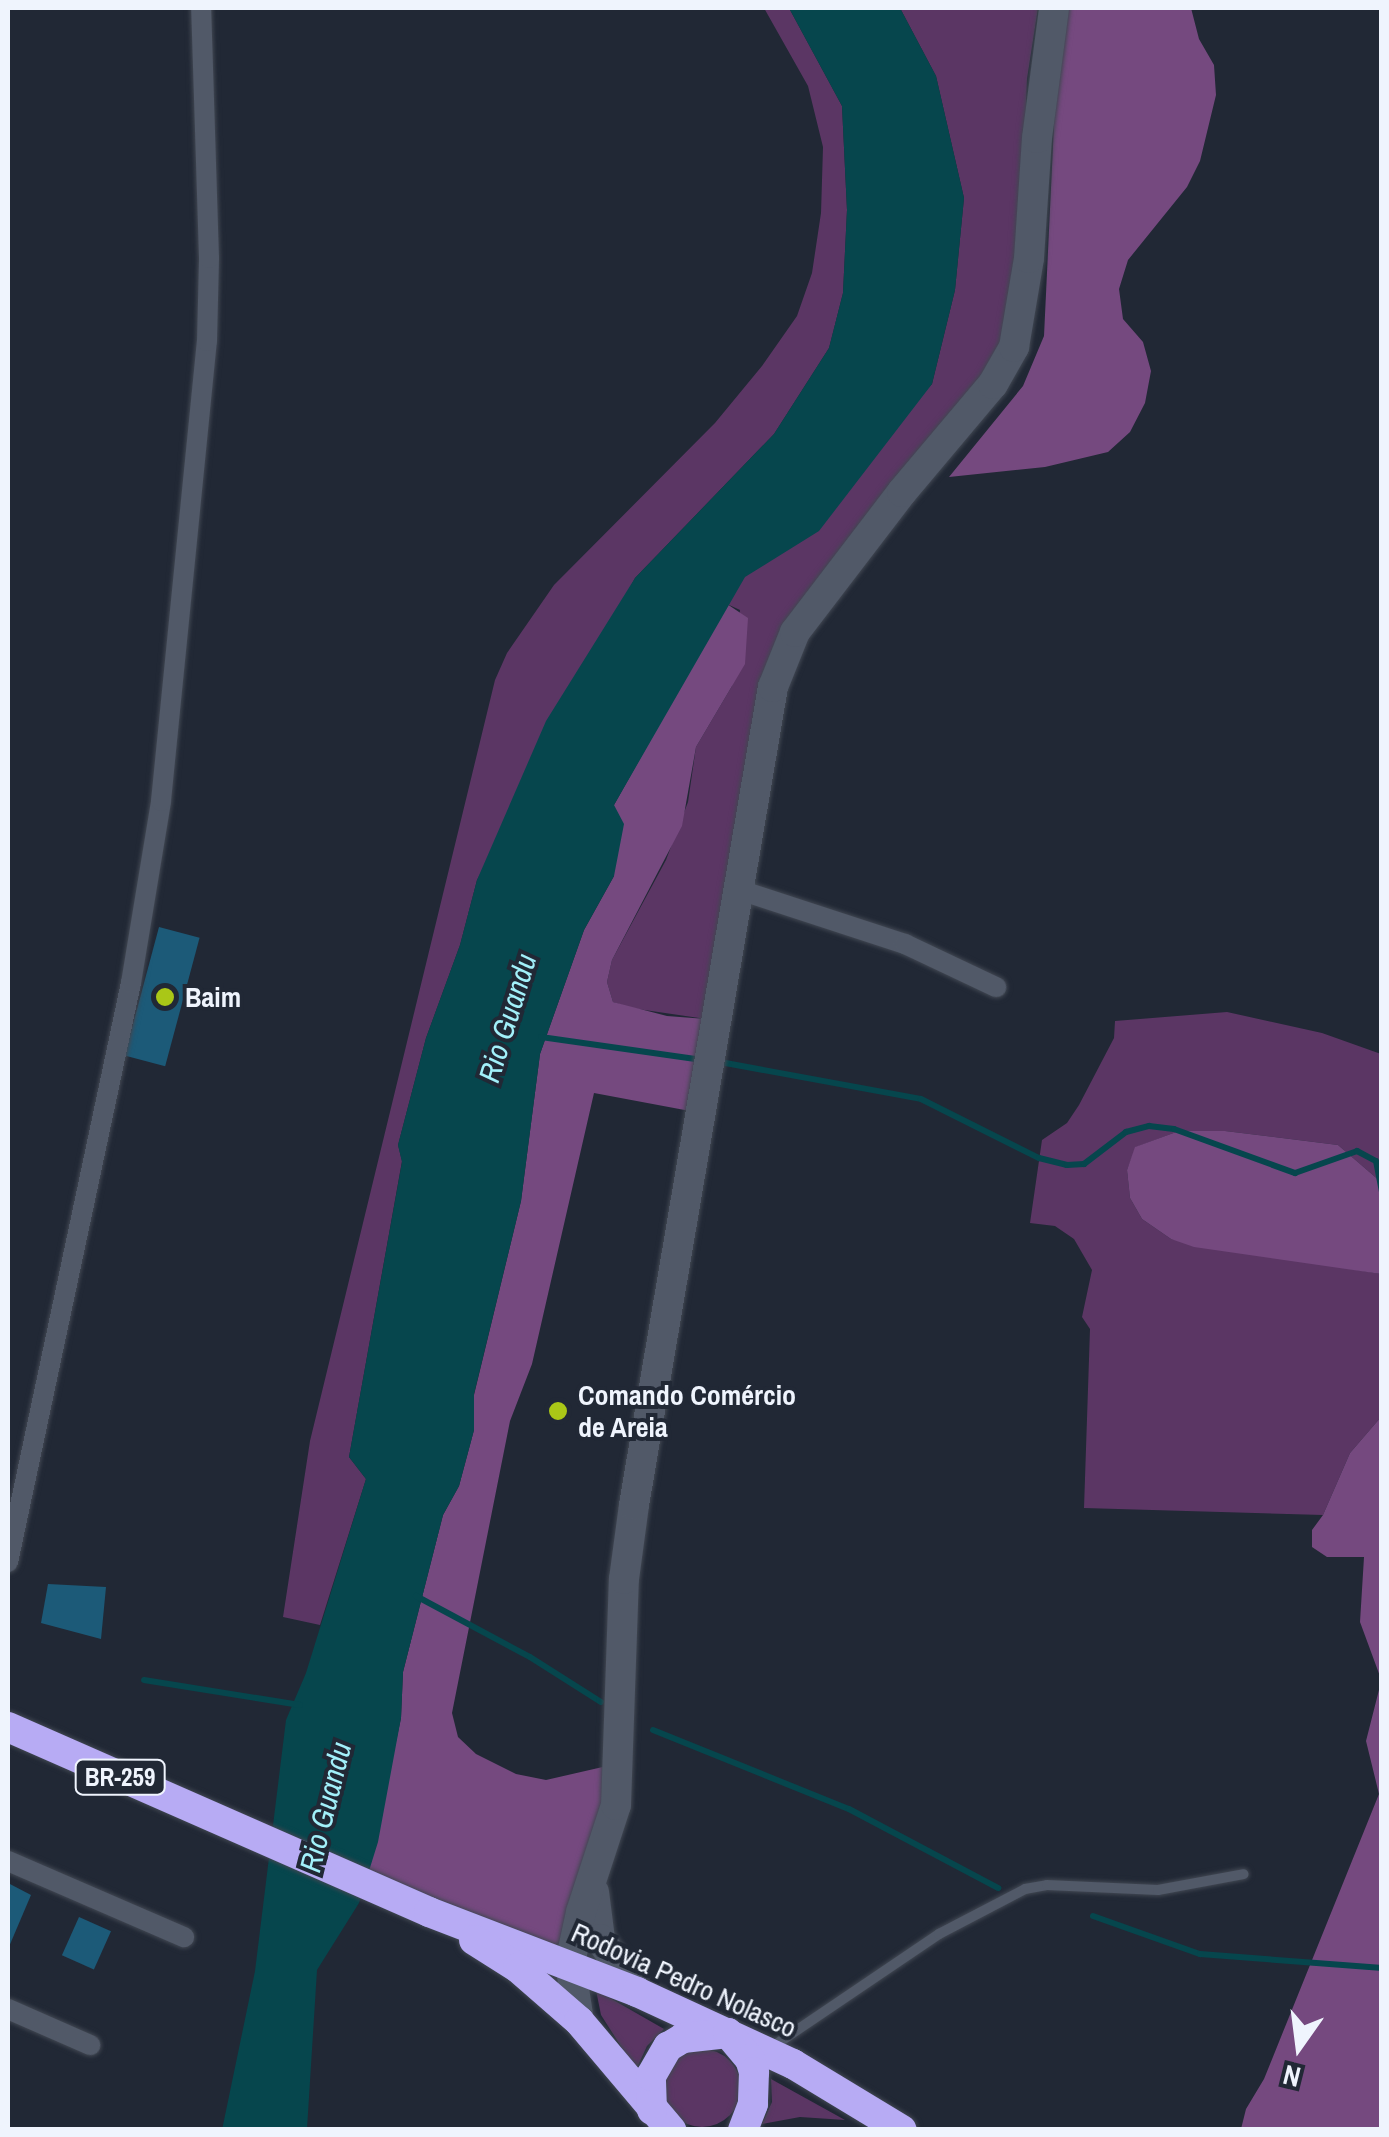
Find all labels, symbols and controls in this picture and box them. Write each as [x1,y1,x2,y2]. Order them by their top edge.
water label: Rio Guandu [470,949,544,1087]
place label: Baim [185,980,241,1014]
marker: Baim [154,986,176,1008]
place label: Comando Comércio de Areia [578,1378,796,1444]
marker: Comando Comércio de Areia [547,1400,569,1422]
water label: Rio Guandu [291,1738,359,1876]
road number: BR-259 [72,1757,168,1797]
street label: Rodovia Pedro Nolasco [566,1915,802,2045]
north arrow [1249,1997,1349,2097]
text: N [1279,2056,1304,2097]

